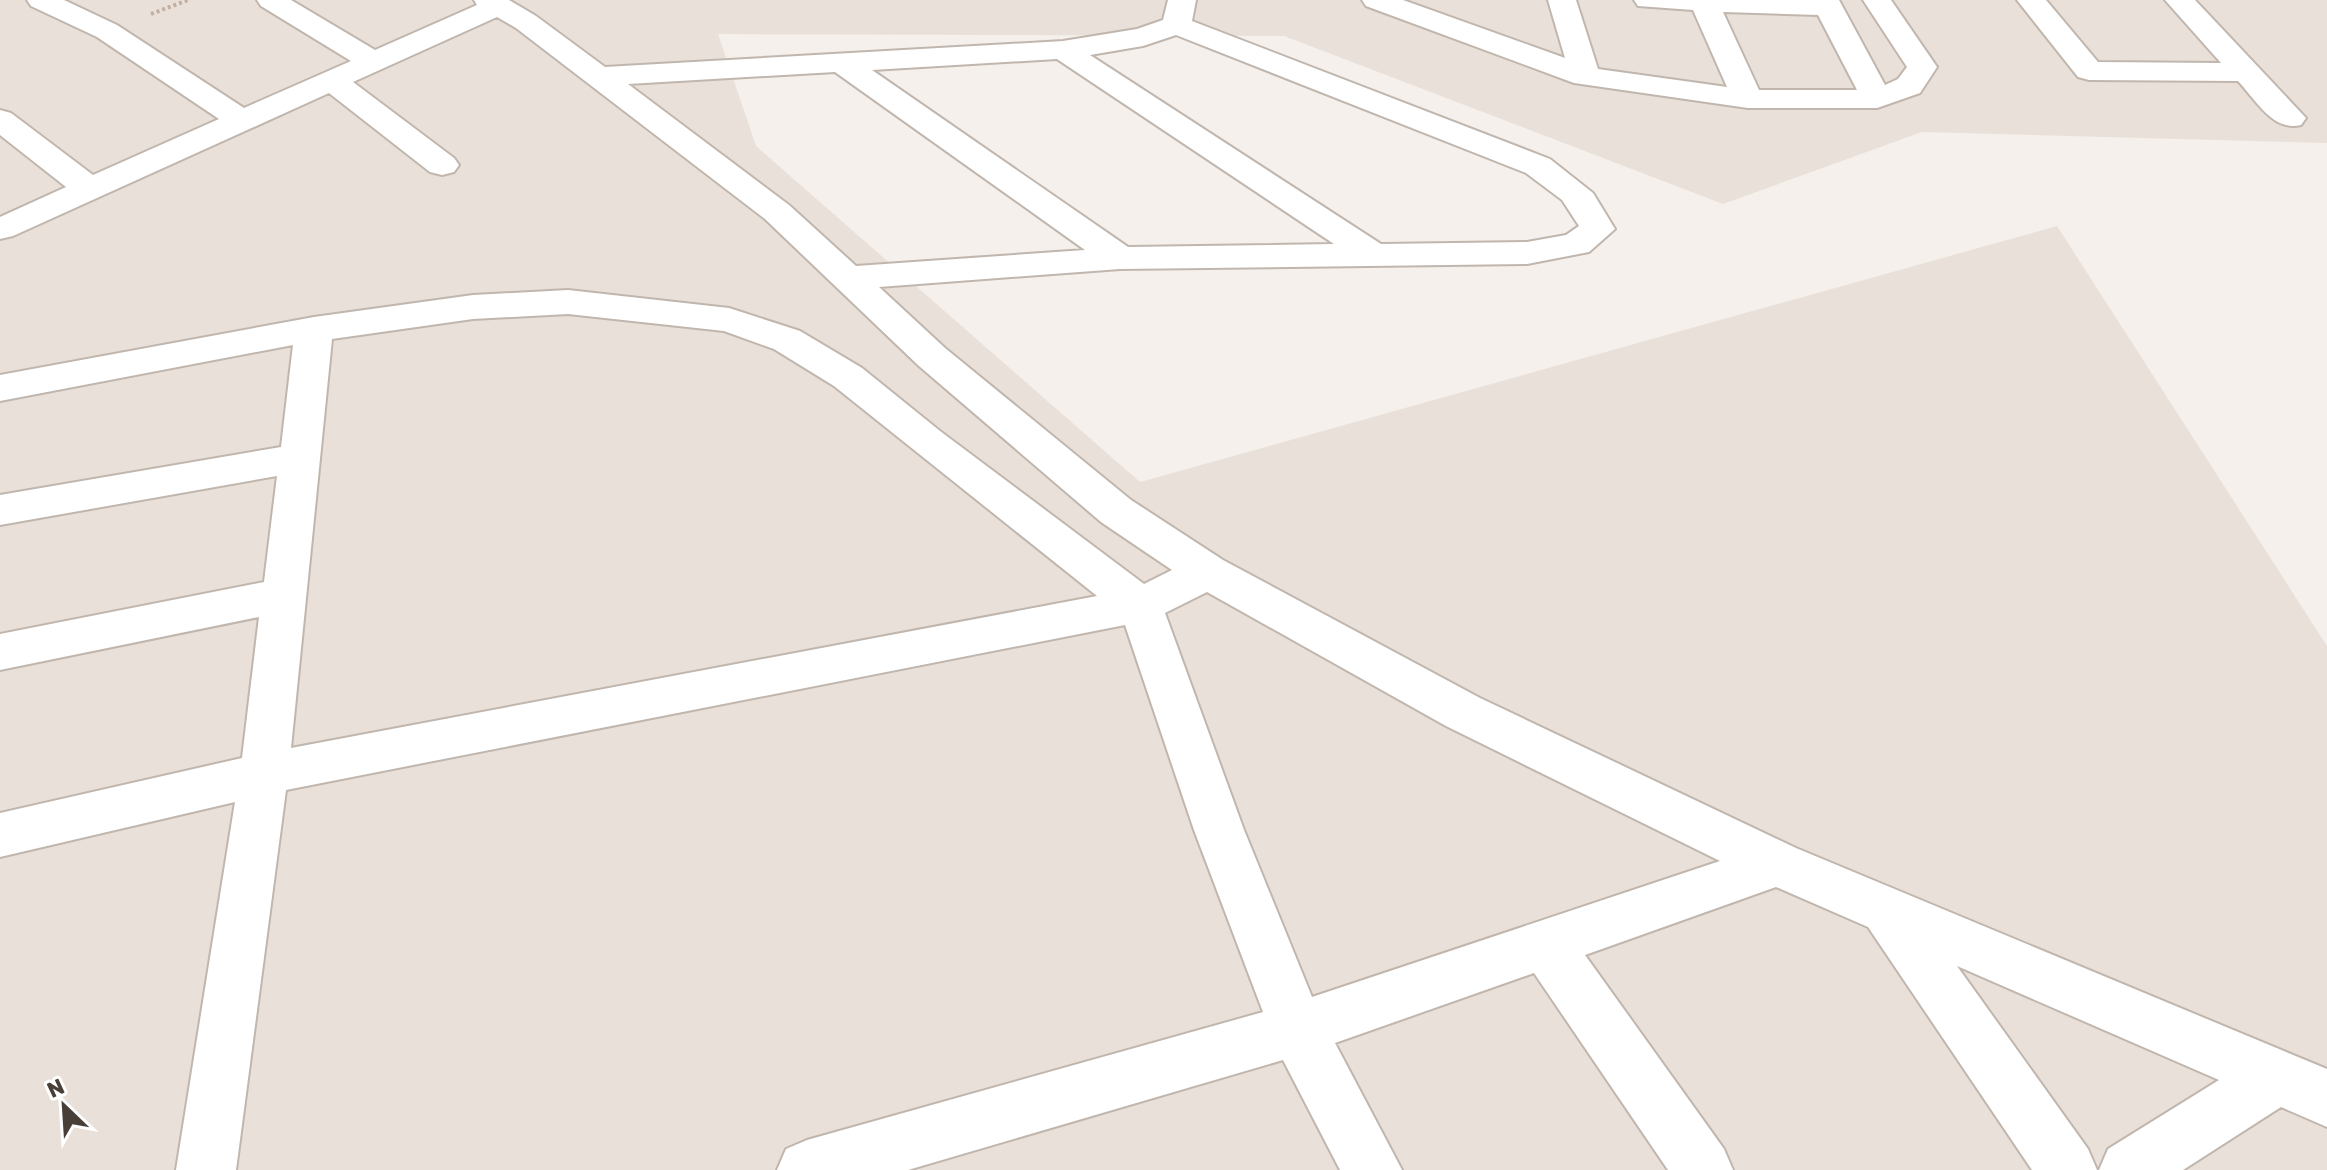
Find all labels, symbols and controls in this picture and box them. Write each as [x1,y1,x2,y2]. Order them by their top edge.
north arrow [24,1066,104,1146]
text: N [43,1073,69,1104]

